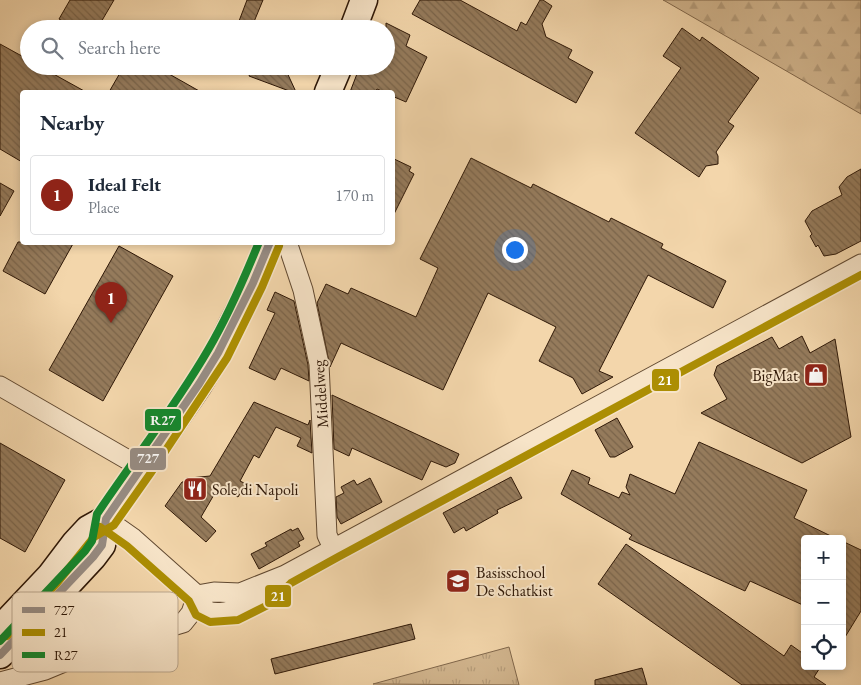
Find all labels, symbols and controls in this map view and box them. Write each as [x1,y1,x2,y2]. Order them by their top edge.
search box [20,20,395,75]
icon: search [38,34,66,62]
text: Search here [78,35,160,60]
text: Nearby [40,109,104,136]
text: Ideal Felt [88,172,161,197]
text: 1 [53,185,61,206]
text: 170 m [335,185,374,206]
text: Place [88,197,120,218]
your location [502,237,528,263]
pin: 1 [95,282,127,323]
street label: Middelweg [308,358,333,429]
shop icon: BigMat [803,362,829,388]
place label: BigMat [752,365,798,386]
line badge: 21 [651,368,680,392]
text: 21 [658,371,672,389]
line badge: R27 [144,408,182,432]
text: R27 [150,411,176,429]
line badge: 727 [129,447,167,471]
text: 727 [137,449,160,467]
restaurant icon: Sole di Napoli [182,476,208,502]
place label: Sole di Napoli [212,479,298,500]
map controls [801,535,846,670]
button: + [801,535,846,580]
place label: Basisschool De Schatkist [476,562,553,601]
school or university icon: Basisschool De Schatkist [445,568,471,594]
button: − [801,580,846,625]
line badge: 21 [264,584,292,608]
text: 21 [271,587,285,605]
legend [12,592,178,672]
text: 727 [54,601,74,619]
text: 21 [54,623,67,641]
button: locate [801,625,846,670]
text: R27 [54,646,78,664]

